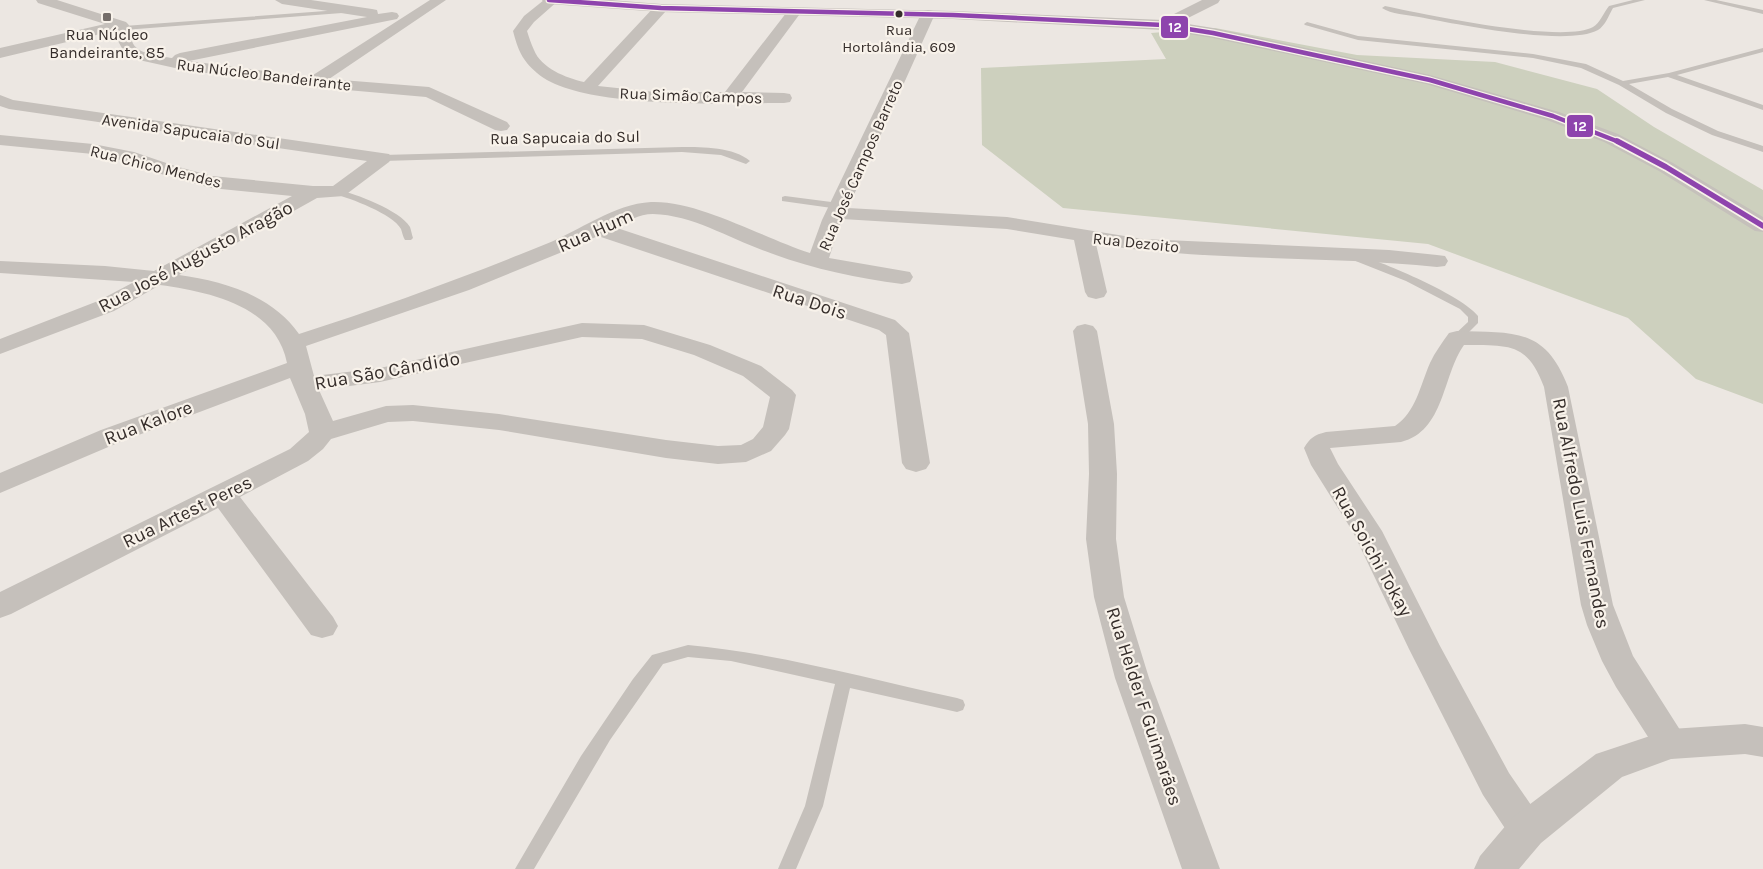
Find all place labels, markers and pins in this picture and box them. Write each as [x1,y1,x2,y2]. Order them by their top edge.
marker: Rua Hortolândia, 609 [894,9,904,19]
marker: Rua Núcleo Bandeirante, 85 [101,11,113,23]
place label: Rua Hortolândia, 609 [842,21,956,56]
place label: Rua Núcleo Bandeirante, 85 [49,25,165,62]

